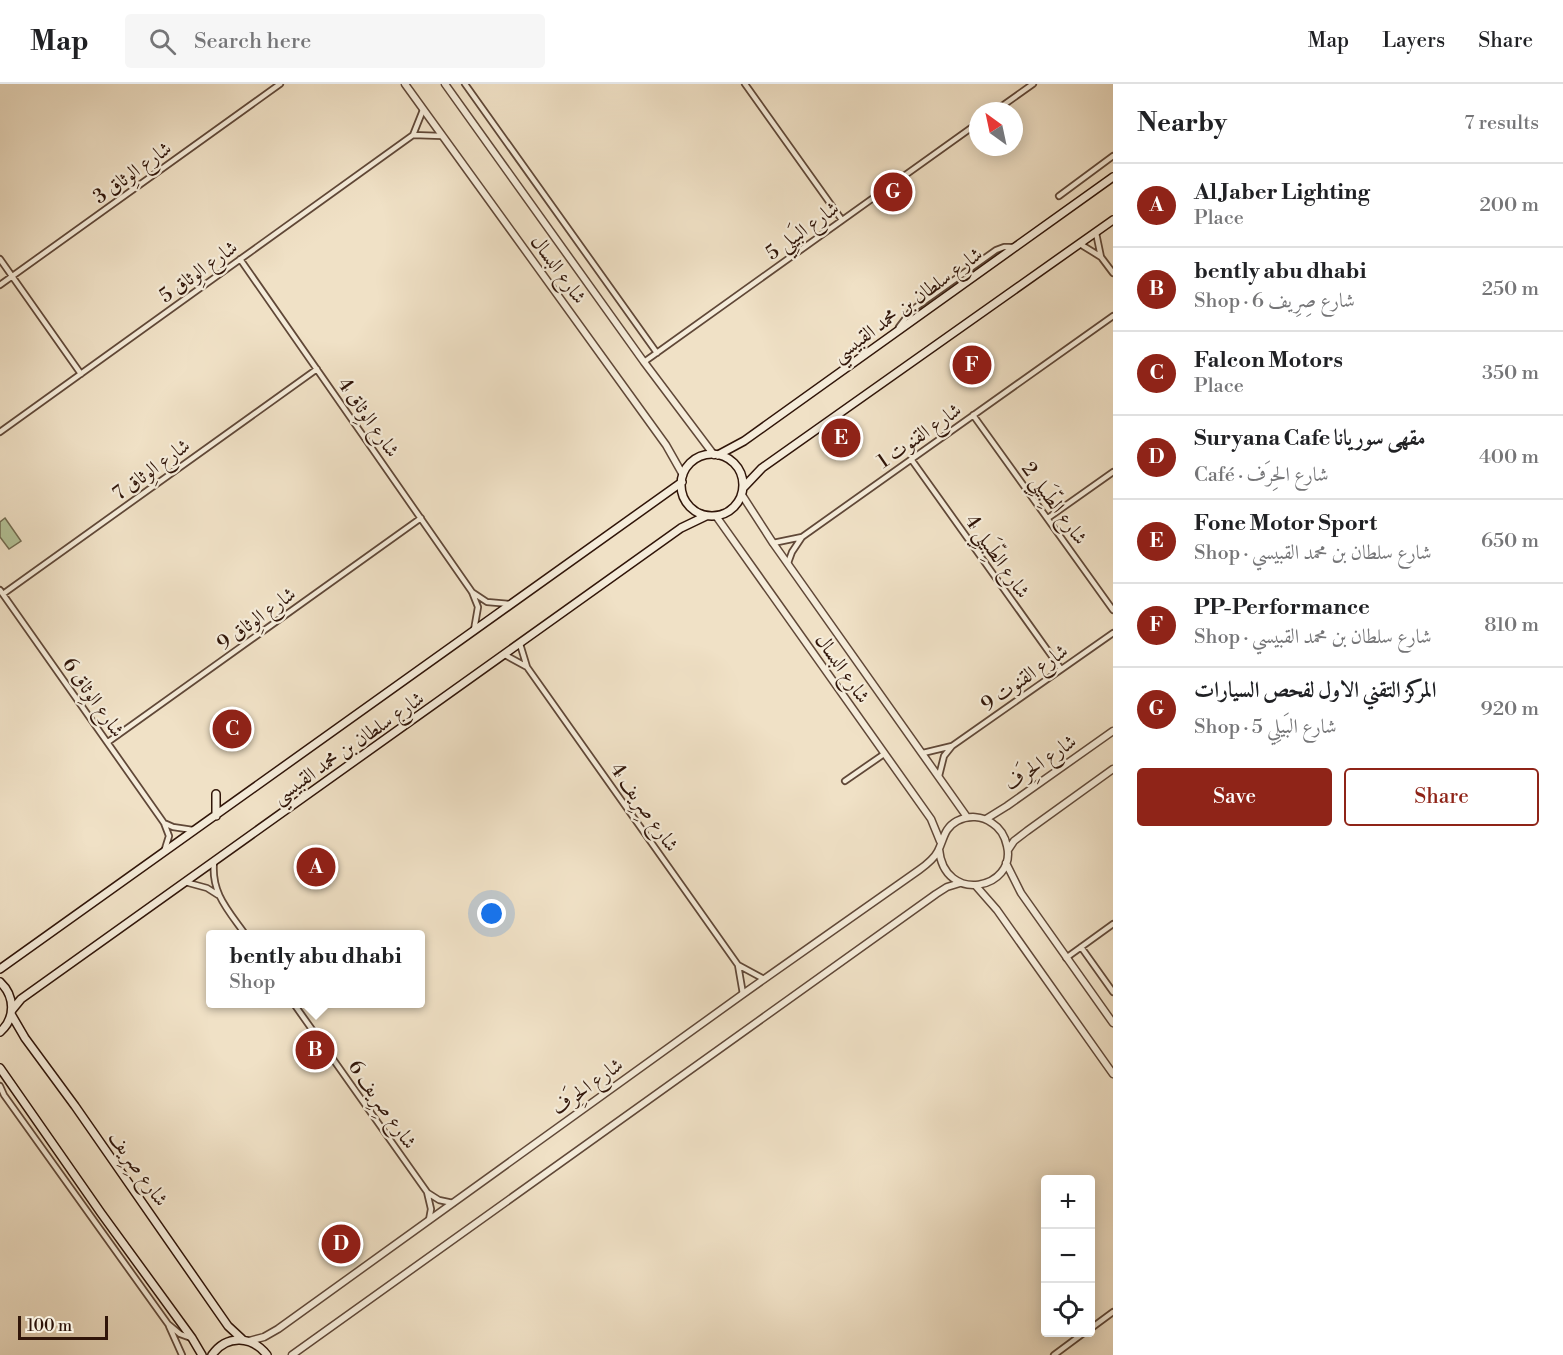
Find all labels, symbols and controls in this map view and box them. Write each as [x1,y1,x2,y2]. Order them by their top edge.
search box [125,14,545,68]
text: Map [30,24,89,59]
icon: search [146,25,179,58]
text: Search here [194,28,311,55]
text: Map [1308,28,1349,54]
text: Layers [1382,28,1445,54]
text: Share [1478,28,1533,54]
north arrow [969,102,1023,156]
text: Nearby [1137,107,1227,139]
text: 7 results [1464,111,1539,136]
street label: شارع الوِثاق 3 [89,136,179,213]
pin: G [874,170,912,214]
text: Al Jaber Lighting [1194,179,1370,206]
text: A [1149,193,1164,218]
text: 200 m [1479,193,1539,218]
street label: شارع البَيلِي 5 [759,194,848,271]
text: Place [1194,206,1244,231]
street label: شارع البسال [521,230,591,312]
street label: شارع الوِثاق 5 [155,235,245,312]
street label: شارع سلطان بن محمد القبيسي [828,242,991,372]
text: bently abu dhabi [1194,258,1366,285]
text: B [1149,277,1164,302]
text: 250 m [1482,277,1539,302]
text: Shop · شارع صِرِيف 6 [1194,289,1355,314]
pin: F [952,342,992,388]
text: Falcon Motors [1194,347,1343,374]
text: C [1149,361,1164,386]
text: 350 m [1482,361,1539,386]
street label: شارع الوِثاق 4 [328,373,404,465]
text: Place [1194,374,1244,399]
street label: شارع القنوت 1 [873,398,969,478]
pin: E [822,416,860,460]
text: Suryana Cafe مقهى سوريانا [1194,425,1426,452]
street label: شارع الوِثاق 7 [108,434,198,510]
text: D [1149,445,1164,470]
text: 400 m [1479,445,1539,470]
street label: شارع الطِّبَيلِي 2 [1011,456,1095,554]
text: Café · شارع الحِرَف [1194,463,1329,488]
street label: شارع الطِّبَيلِي 4 [954,508,1037,607]
text: Fone Motor Sport [1194,510,1377,537]
text: E [1150,529,1163,554]
text: 650 m [1481,529,1539,554]
text: Shop · شارع سلطان بن محمد القبيسي [1194,541,1432,566]
street label: شارع الوِثاق 9 [212,582,304,660]
text: PP-Performance [1194,594,1370,621]
text: F [1149,613,1164,638]
text: 810 m [1484,613,1539,638]
text: Shop · شارع سلطان بن محمد القبيسي [1194,625,1432,650]
street label: شارع البسال [805,629,875,711]
street label: شارع القنوت 9 [976,639,1076,721]
street label: شارع الوِثاق 6 [53,653,129,745]
text: المركز التقني الاول لفحص السيارات [1194,677,1437,704]
street label: شارع سلطان بن محمد القبيسي [268,686,433,814]
text: G [1149,697,1164,722]
text: 920 m [1481,697,1539,722]
pin: C [212,706,252,752]
text: Shop · شارع البَيلِي 5 [1194,715,1337,740]
street label: شارع الحِرَف [998,727,1084,800]
street label: شارع صِرِيف 4 [601,759,684,859]
button: Save [1137,768,1332,826]
button: Share [1344,768,1539,826]
pin: A [296,844,336,890]
your location [477,899,506,928]
popup [206,930,425,1008]
text: bently abu dhabi [229,943,402,970]
text: Shop [229,970,275,995]
pin: B [296,1028,334,1072]
street label: شارع الحِرَف [545,1050,631,1125]
street label: شارع صِرِيف 6 [339,1055,422,1157]
street label: شارع صِرِيف [99,1126,173,1214]
map controls [1041,1175,1095,1337]
button: + [1041,1175,1095,1229]
pin: D [322,1222,360,1266]
button: − [1041,1229,1095,1283]
button: locate [1041,1283,1095,1337]
scale bar [18,1313,108,1340]
text: 100 m [27,1316,72,1336]

